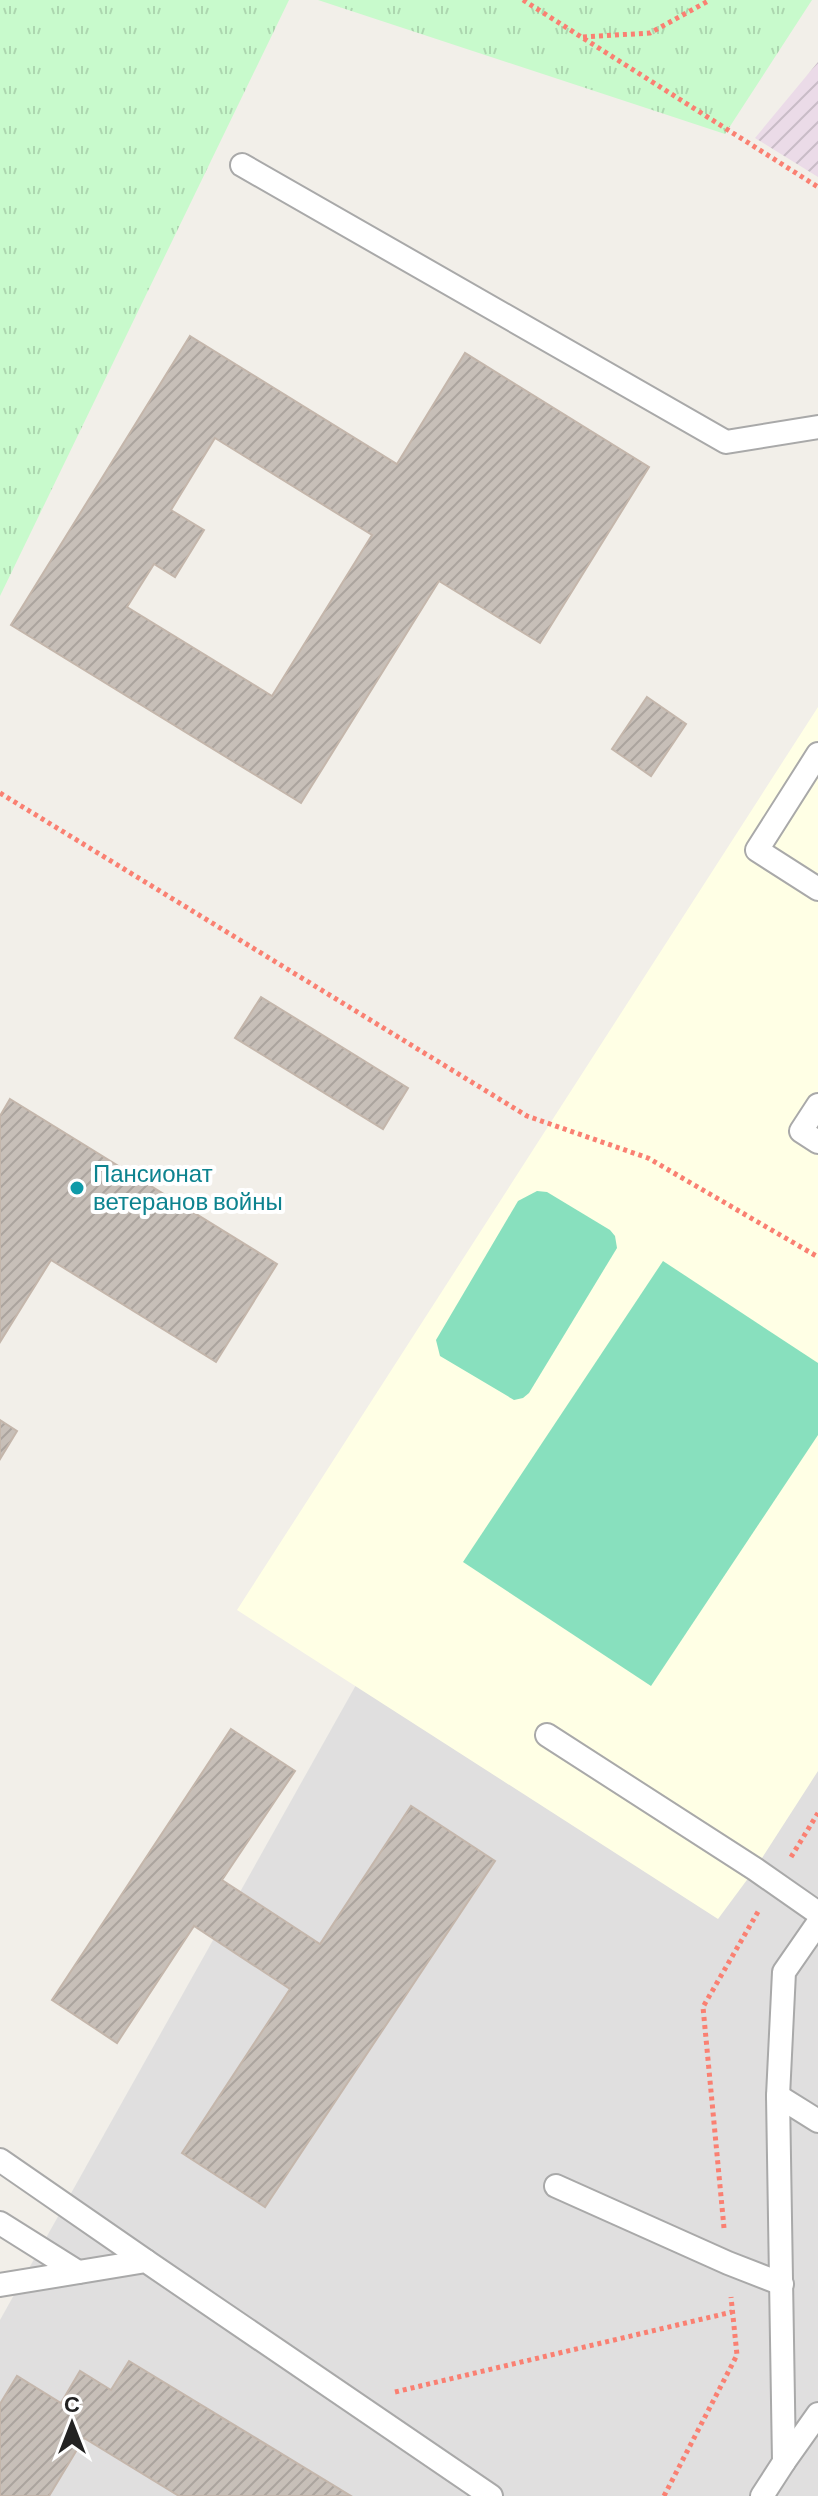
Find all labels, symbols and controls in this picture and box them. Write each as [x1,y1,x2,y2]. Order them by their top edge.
place label: Пансионат ветеранов войны [93,1158,283,1215]
marker: Пансионат ветеранов войны [68,1179,86,1197]
north arrow [32,2384,112,2464]
text: С [64,2390,80,2416]

